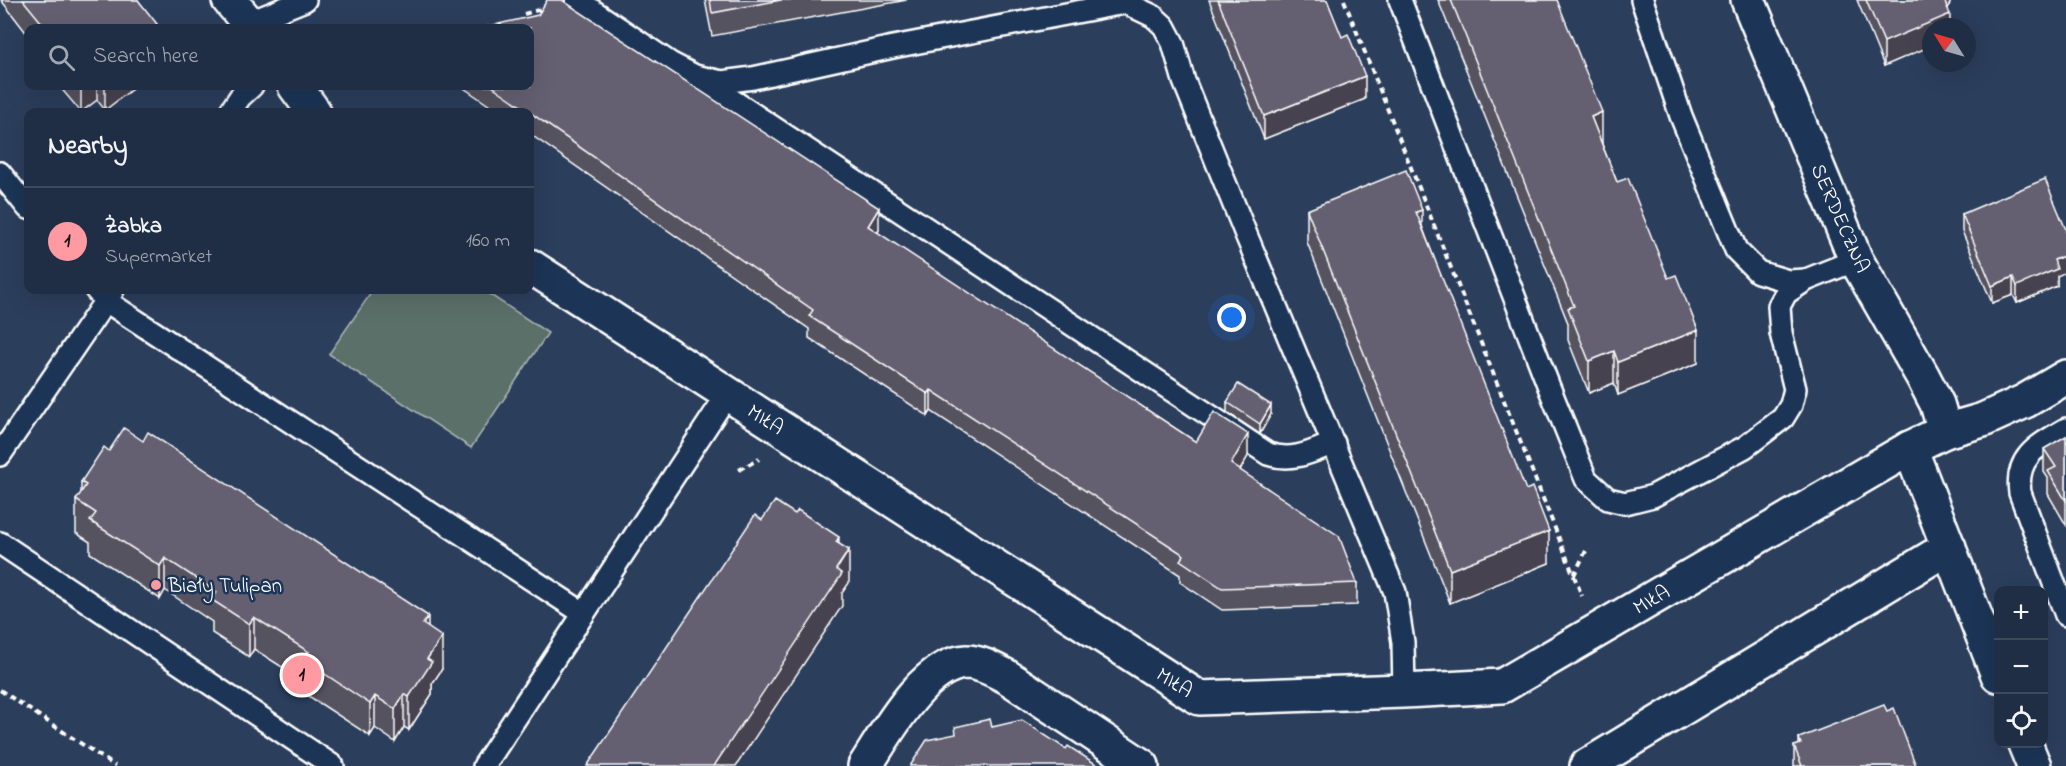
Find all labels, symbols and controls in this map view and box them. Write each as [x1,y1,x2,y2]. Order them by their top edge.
north arrow [1922,18,1976,72]
search box [24,24,534,90]
icon: search [45,41,78,74]
text: Search here [93,41,198,73]
text: Nearby [48,128,127,166]
street label: SERDECZNA [1802,159,1877,278]
text: Żabka [105,211,162,243]
text: 1 [64,227,71,256]
text: 160 m [466,227,510,256]
text: Supermarket [105,243,212,272]
your location [1217,303,1246,332]
street label: MIŁA [741,398,789,444]
place label: Biały Tulipan [167,572,282,604]
marker: Biały Tulipan [149,578,163,592]
street label: MIŁA [1628,578,1676,623]
map controls [1994,586,2048,748]
button: + [1994,586,2048,640]
button: − [1994,640,2048,694]
pin: 1 [282,652,322,698]
street label: MIŁA [1150,661,1198,707]
button: locate [1994,694,2048,748]

